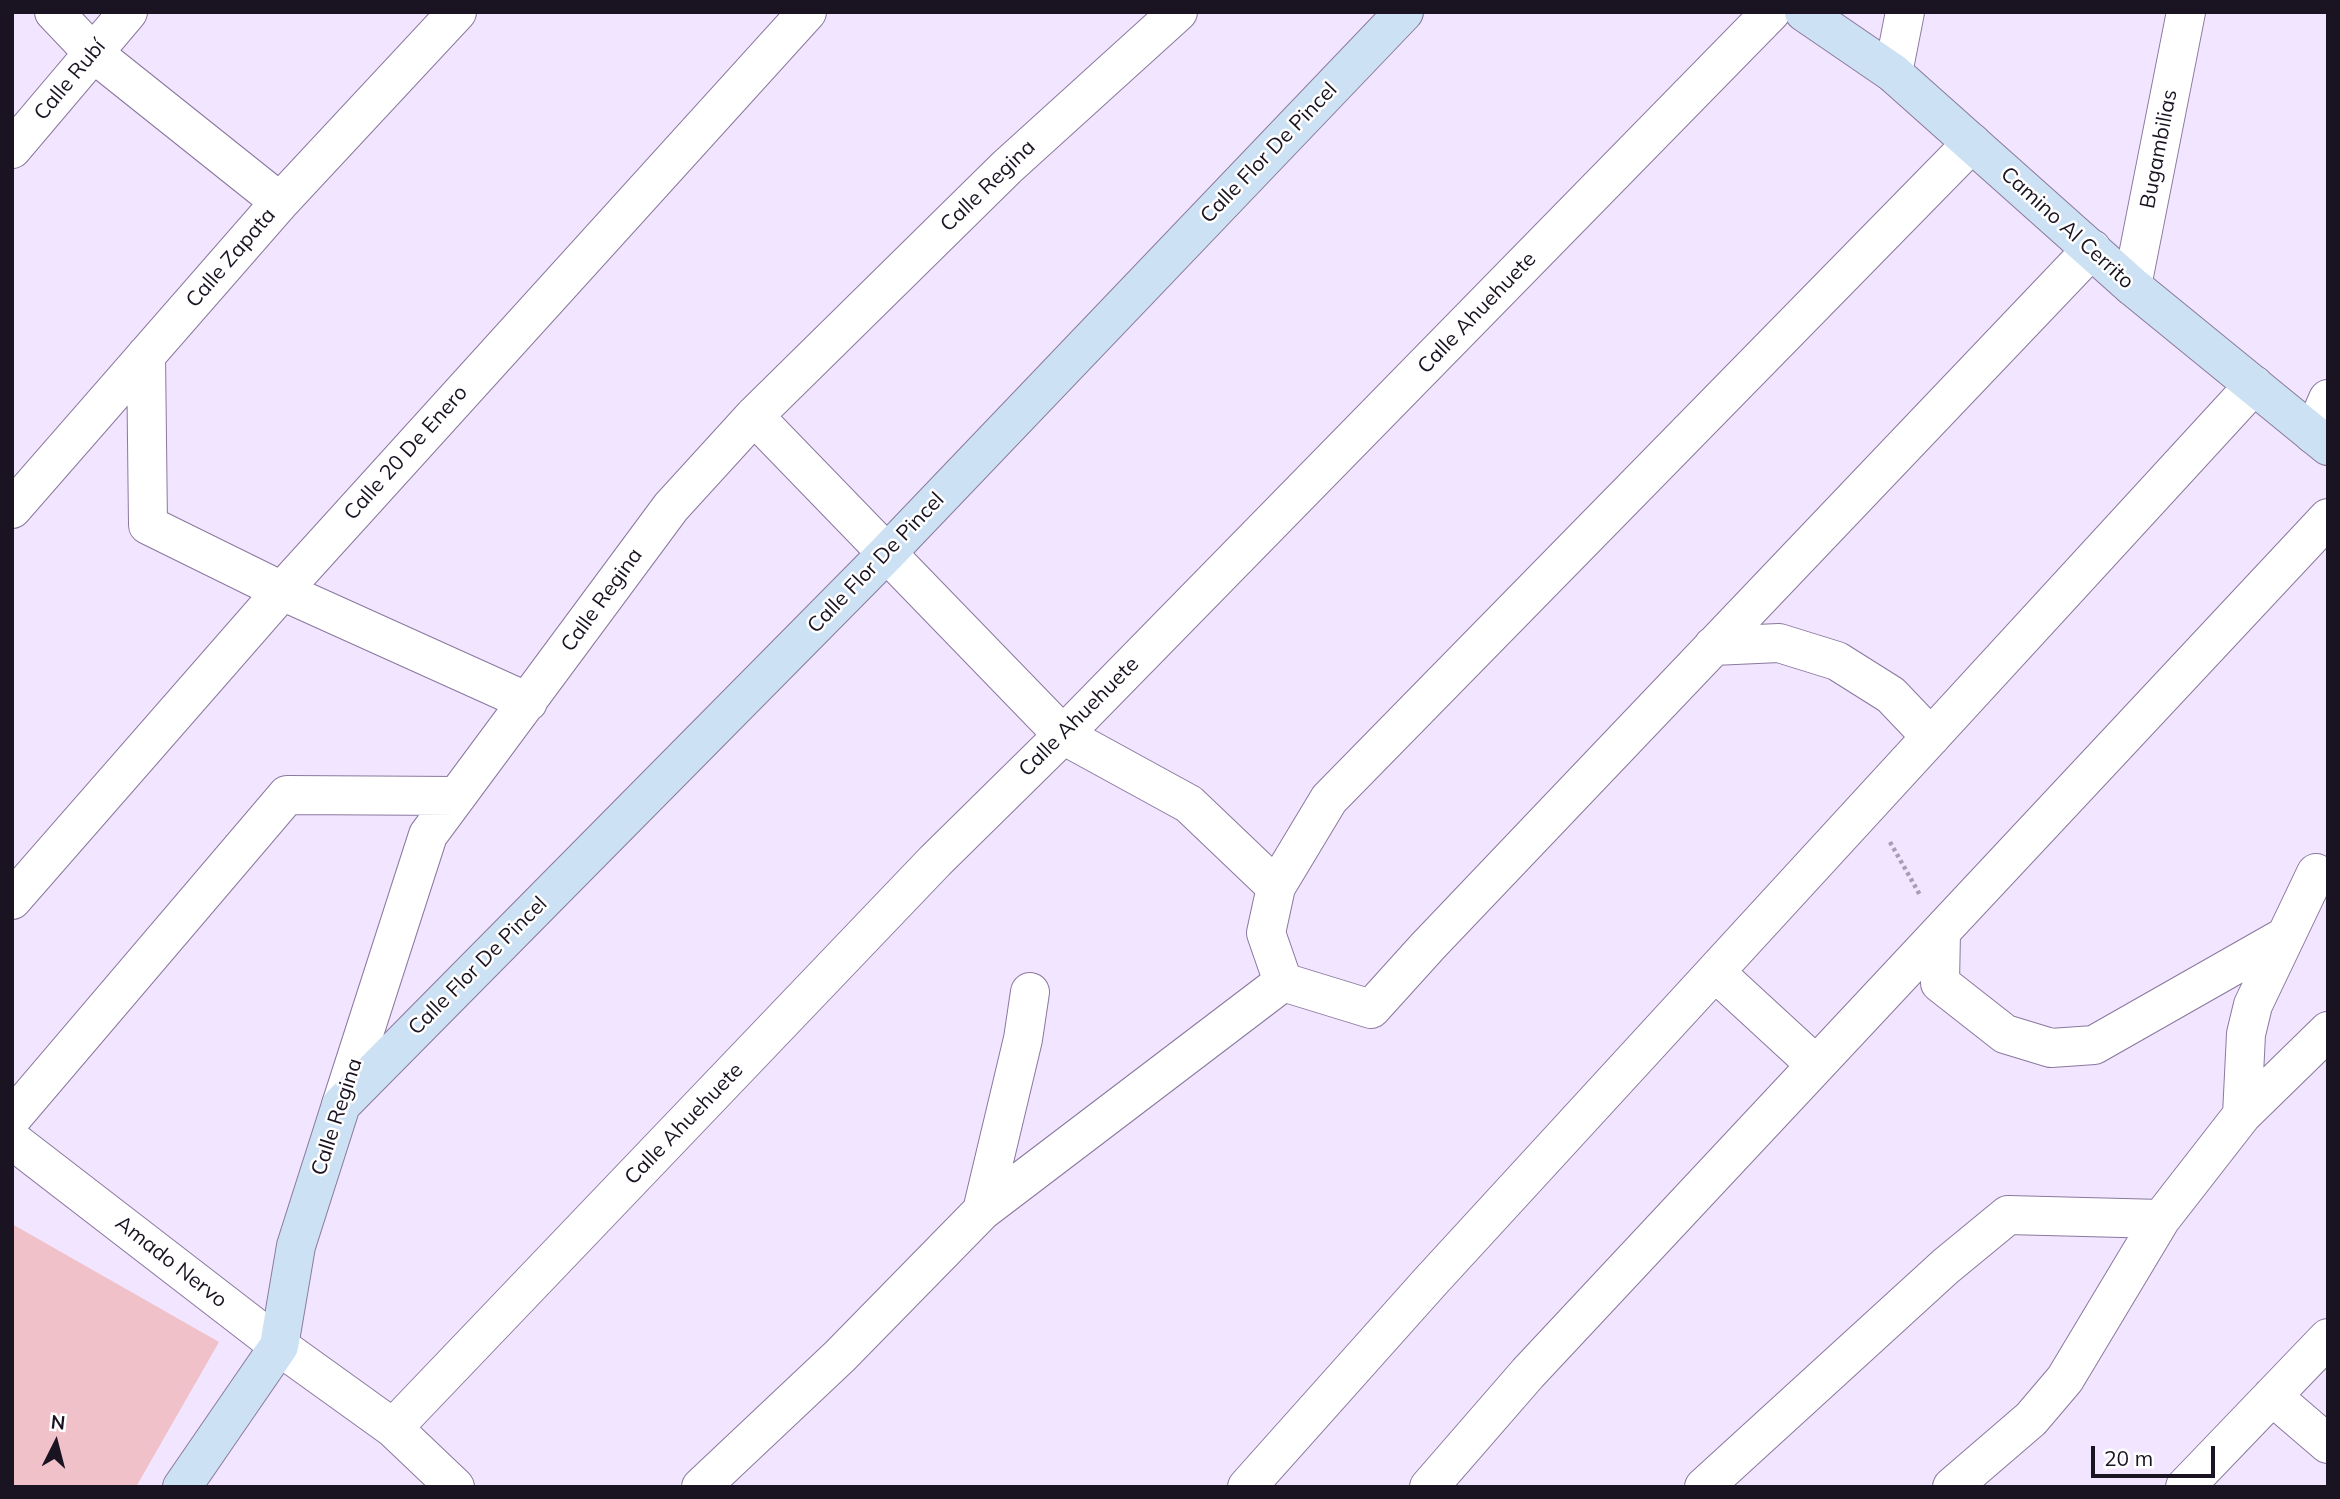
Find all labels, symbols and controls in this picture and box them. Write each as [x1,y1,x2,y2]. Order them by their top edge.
street label: Calle Rubí [29,34,111,126]
street label: Calle Flor De Pincel [1195,77,1343,229]
street label: Bugambilias [2135,87,2183,211]
street label: Calle Regina [935,135,1041,237]
street label: Camino Al Cerrito [1995,162,2139,294]
street label: Calle Zapata [181,203,281,313]
street label: Calle Ahuehuete [1413,247,1541,379]
street label: Calle 20 De Enero [339,381,473,525]
street label: Calle Flor De Pincel [802,487,950,639]
street label: Calle Regina [556,543,648,657]
street label: Calle Ahuehuete [1014,652,1144,782]
street label: Calle Flor De Pincel [403,891,553,1041]
street label: Calle Regina [306,1055,368,1179]
street label: Calle Ahuehuete [620,1058,748,1190]
street label: Amado Nervo [110,1211,232,1313]
north arrow [21,1408,91,1478]
text: N [50,1409,67,1435]
scale bar [2095,1432,2219,1476]
text: 20 m [2104,1445,2153,1471]

